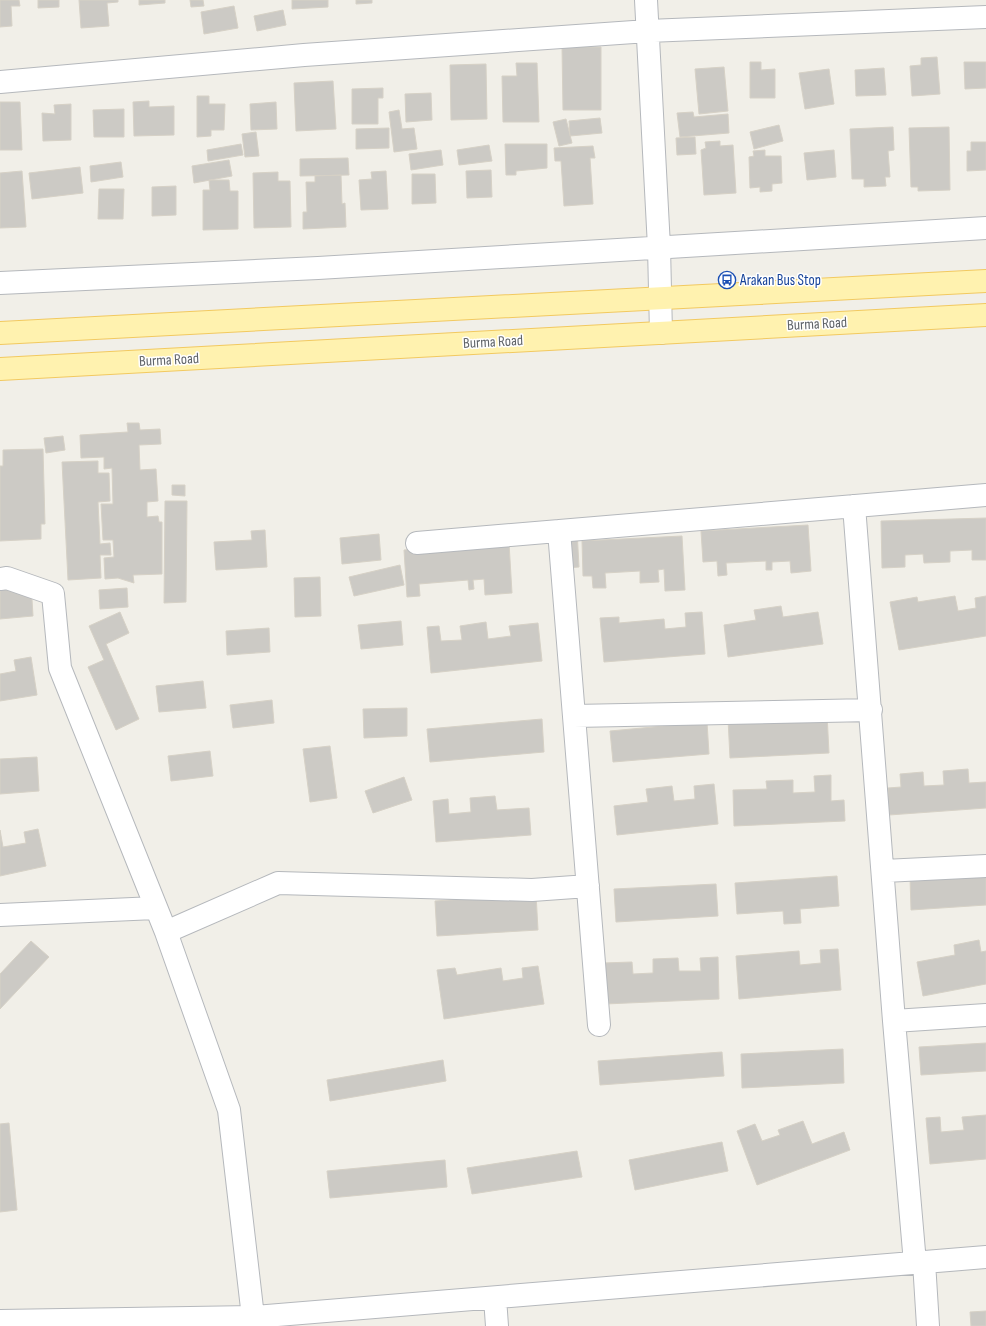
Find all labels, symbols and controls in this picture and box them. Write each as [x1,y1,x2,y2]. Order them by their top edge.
bus stop icon: Arakan Bus Stop [717,270,737,290]
place label: Arakan Bus Stop [739,271,821,290]
street label: Burma Road [787,313,847,335]
street label: Burma Road [463,331,523,353]
street label: Burma Road [139,349,199,371]

